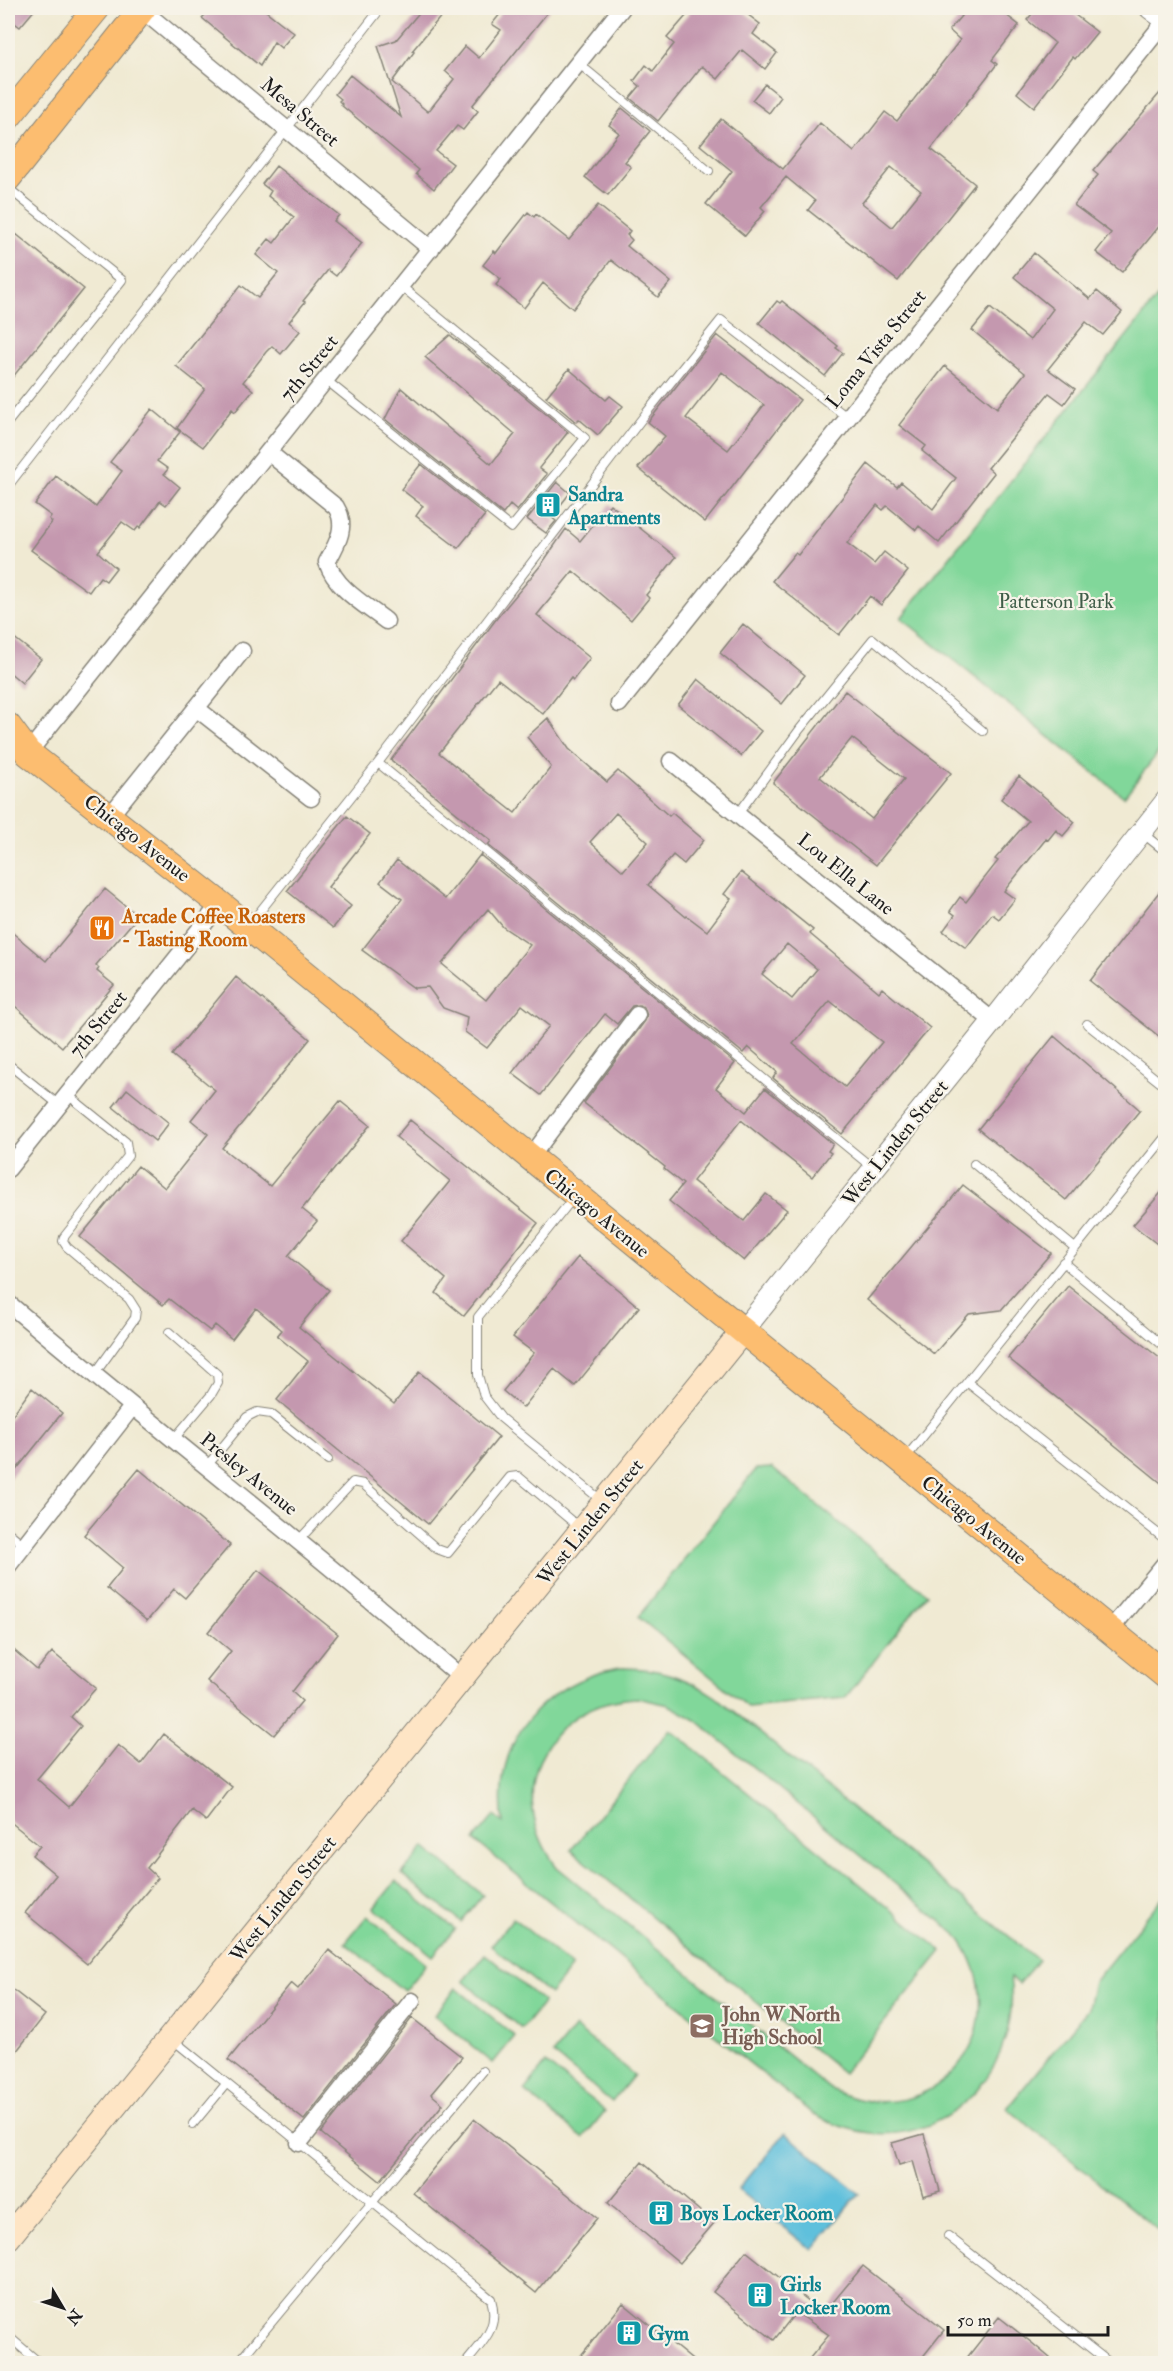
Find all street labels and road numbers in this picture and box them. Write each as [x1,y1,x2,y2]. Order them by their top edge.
street label: Mesa Street [256,72,345,152]
street label: Loma Vista Street [820,284,932,413]
street label: 7th Street [275,329,344,406]
street label: Chicago Avenue [79,789,195,887]
street label: Lou Ella Lane [793,827,899,921]
street label: 7th Street [64,985,133,1062]
street label: West Linden Street [836,1074,954,1212]
street label: Chicago Avenue [539,1163,655,1263]
street label: Presley Avenue [195,1427,303,1521]
street label: West Linden Street [531,1453,649,1591]
street label: Chicago Avenue [916,1470,1032,1570]
street label: West Linden Street [224,1830,342,1968]

